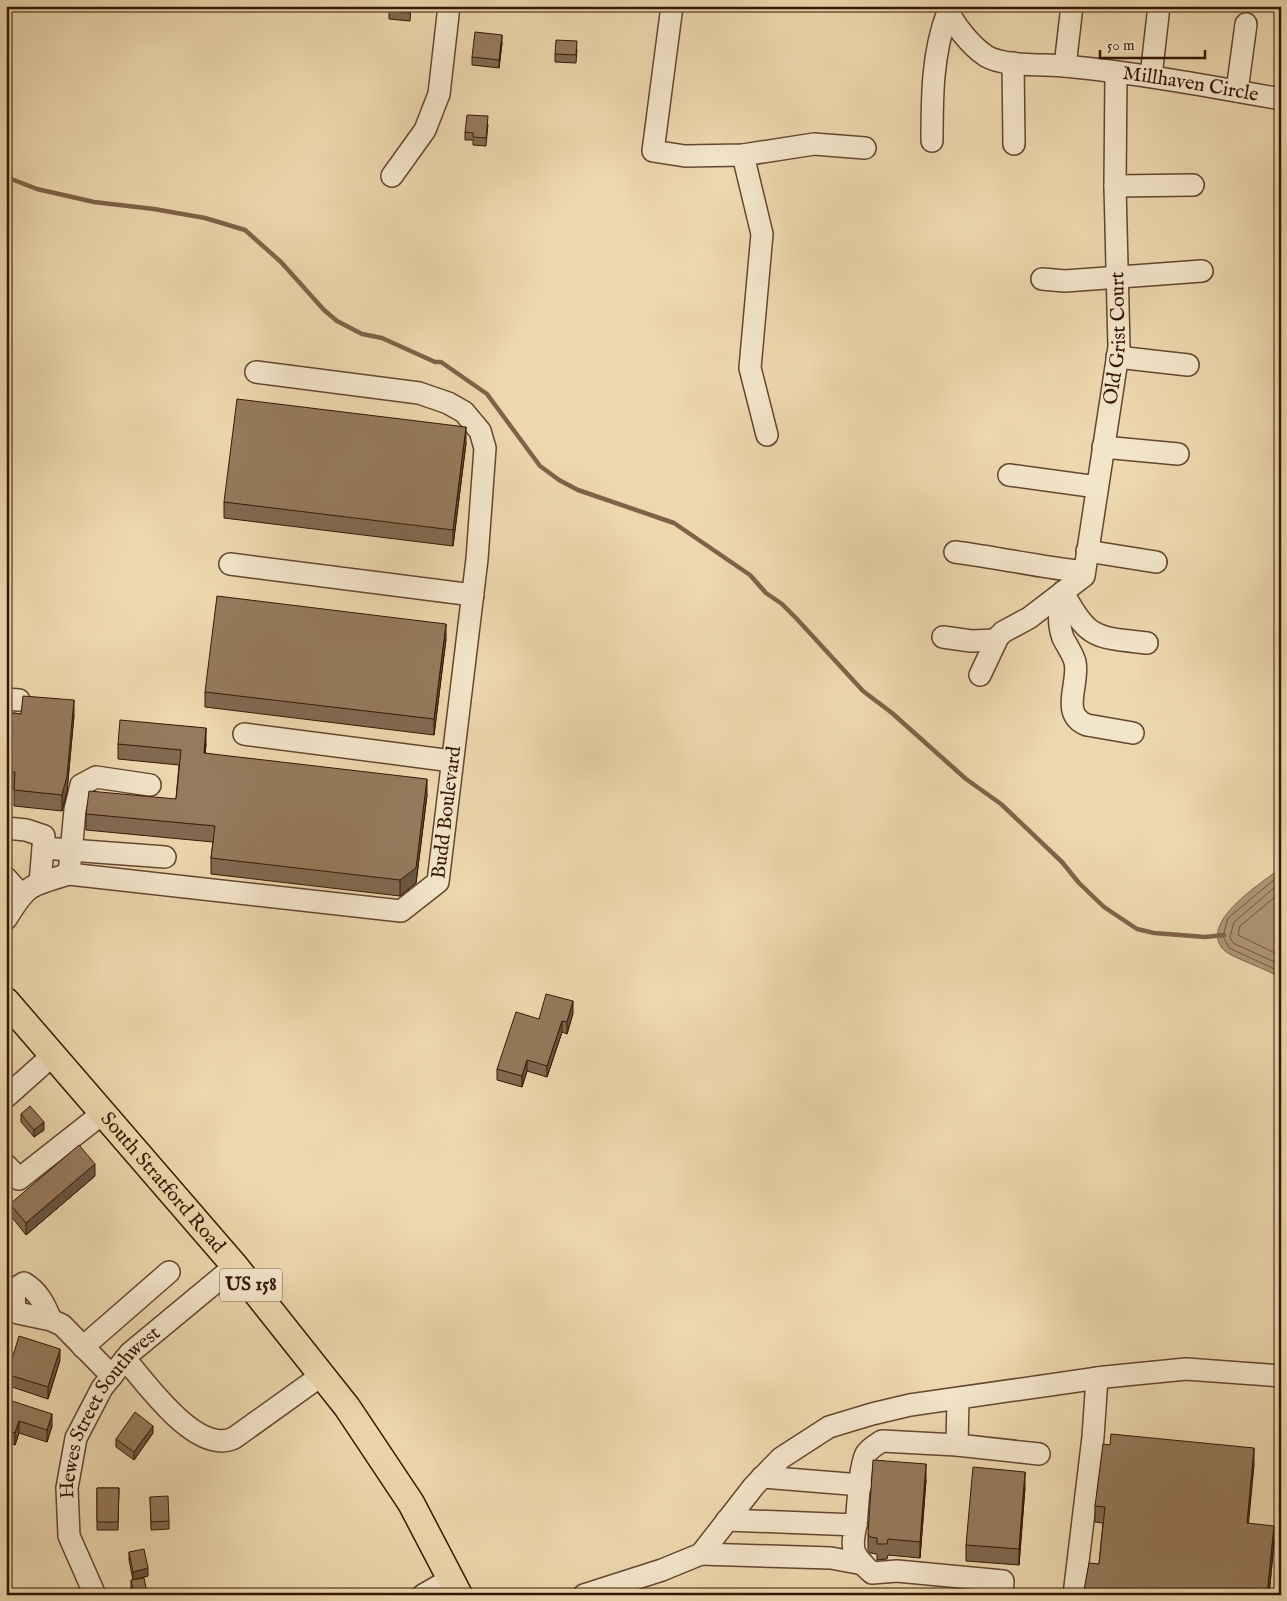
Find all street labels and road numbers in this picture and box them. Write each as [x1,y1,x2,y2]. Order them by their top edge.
street label: Millhaven Circle [1121,60,1261,107]
street label: Old Grist Court [1098,271,1132,406]
street label: Budd Boulevard [426,744,467,880]
street label: South Stratford Road [95,1107,231,1259]
road number: US 158 [220,1268,282,1302]
street label: Hewes Street Southwest [54,1320,166,1499]

